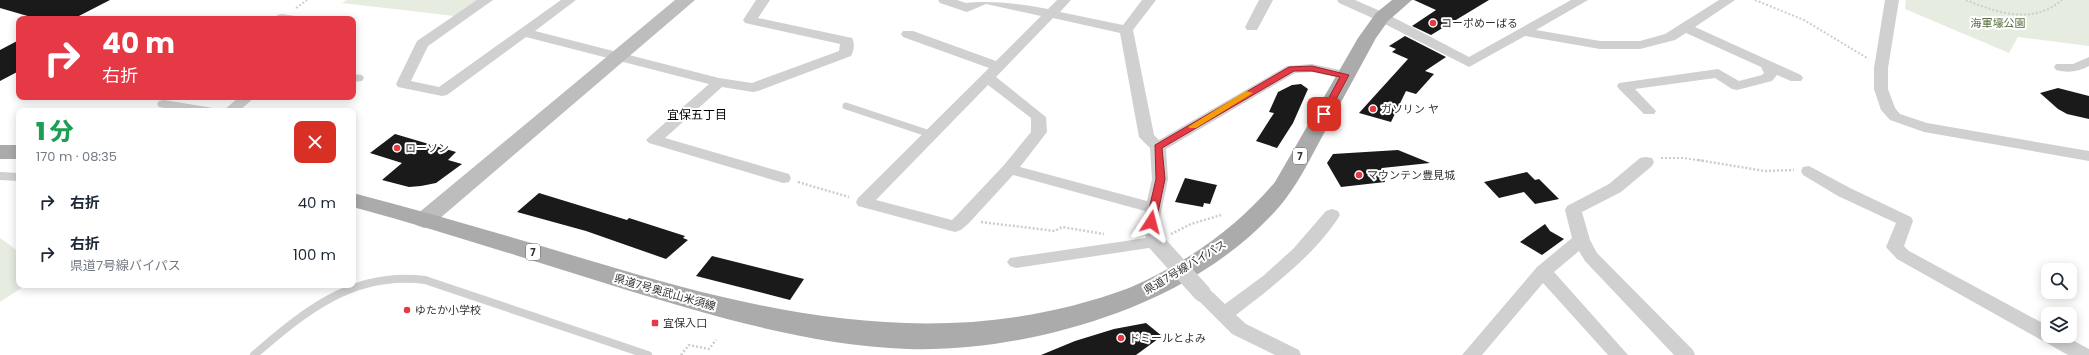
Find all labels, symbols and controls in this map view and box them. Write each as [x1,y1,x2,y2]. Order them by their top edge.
place label: コーポめーばる [1441,15,1518,31]
park label: 海軍壕公園 [1971,15,2026,31]
marker: コーポめーばる [1428,18,1438,28]
text: 40 m [102,24,175,63]
icon: right [36,32,88,84]
text: 右折 [102,63,138,88]
pin [1307,97,1341,131]
place label: ガソリン ヤ [1381,101,1439,117]
icon: arrive [1313,103,1335,125]
marker: ガソリン ヤ [1368,104,1378,114]
district label: 宜保五丁目 [667,106,727,123]
text: 1 分 [36,115,74,148]
button: close [294,121,336,163]
place label: ローソン [405,140,449,156]
marker: ローソン [392,143,402,153]
text: 170 m · 08:35 [36,147,117,166]
road number: 7 [1293,148,1307,164]
place label: マウンテン豊見城 [1367,167,1455,183]
marker: マウンテン豊見城 [1354,170,1364,180]
icon: right [36,191,58,213]
text: 右折 [70,192,100,213]
text: 40 m [298,192,336,213]
position arrow [1130,201,1172,243]
text: 右折 [70,233,100,254]
street label: 県道7号線バイパス [1141,236,1229,298]
icon: right [36,243,58,265]
text: 100 m [293,244,336,265]
road number: 7 [526,244,540,260]
text: 県道7号線バイパス [70,256,181,275]
map controls [2041,263,2077,343]
button: search [2041,263,2077,299]
street label: 県道7号奥武山米須線 [612,270,718,314]
place label: ゆたか小学校 [415,302,481,318]
marker: ゆたか小学校 [402,305,412,315]
button: layers [2041,307,2077,343]
place label: 宜保入口 [663,315,707,331]
marker: 宜保入口 [650,318,660,328]
place label: ドミールとよみ [1129,330,1206,346]
marker: ドミールとよみ [1116,333,1126,343]

